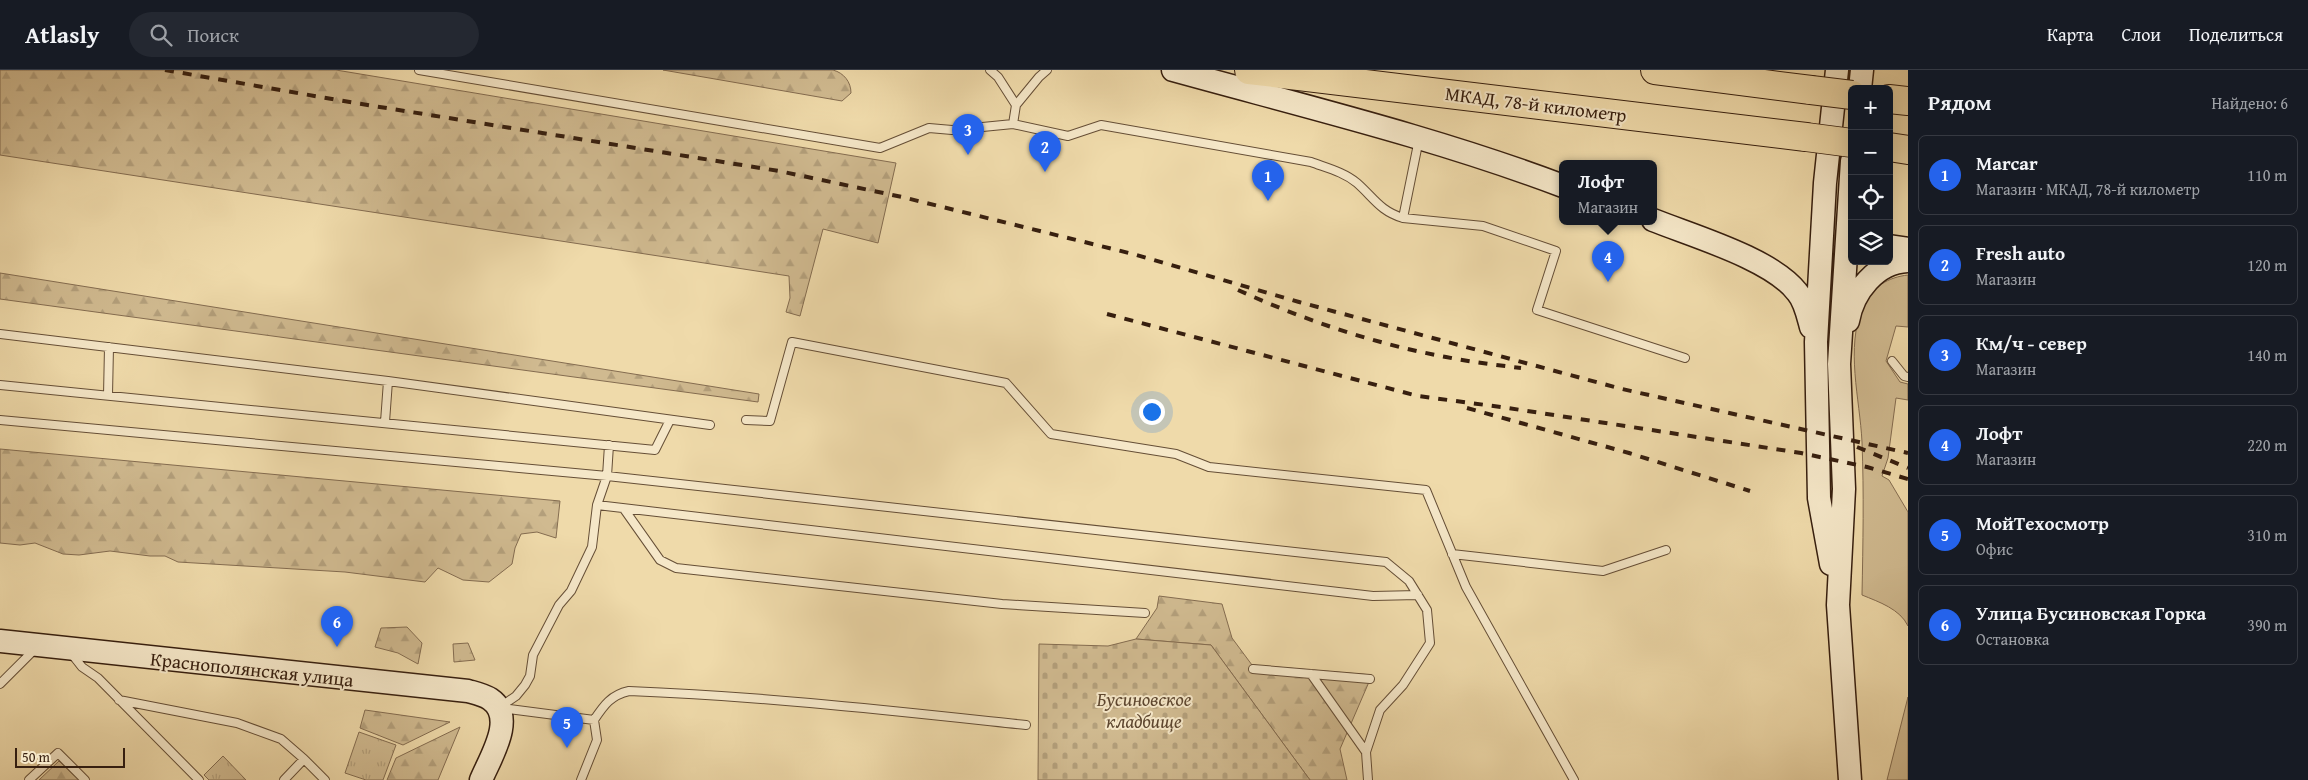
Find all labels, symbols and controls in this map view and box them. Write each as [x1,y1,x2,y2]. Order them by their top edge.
search box [129,12,479,57]
text: Atlasly [25,17,99,52]
icon: search [147,21,175,49]
text: Поиск [187,21,239,49]
text: Карта [2047,21,2094,48]
text: Слои [2122,21,2161,48]
text: Поделиться [2189,21,2283,48]
street label: МКАД, 78-й километр [1444,79,1628,129]
map controls [1848,85,1893,265]
button: + [1848,85,1893,130]
text: Рядом [1928,87,1991,118]
text: Найдено: 6 [2211,91,2288,115]
pin: 3 [952,114,984,155]
button: − [1848,130,1893,175]
pin: 2 [1029,131,1061,172]
text: Marcar [1976,149,2038,177]
pin: 1 [1252,160,1284,201]
popup [1559,160,1657,225]
text: 1 [1941,163,1949,187]
text: 110 m [2247,163,2287,187]
text: Лофт [1578,167,1624,195]
button: locate [1848,175,1893,220]
text: Магазин · МКАД, 78-й километр [1976,177,2200,201]
text: Магазин [1578,195,1638,219]
button: layers [1848,220,1893,265]
text: Fresh auto [1976,239,2065,267]
pin: 4 [1592,241,1624,282]
text: 2 [1941,253,1949,277]
text: 120 m [2247,253,2287,277]
text: Магазин [1976,267,2036,291]
text: Км/ч - север [1976,329,2087,357]
text: 3 [1941,343,1949,367]
text: 140 m [2247,343,2287,367]
text: Магазин [1976,357,2036,381]
your location [1139,399,1165,425]
text: Лофт [1976,419,2022,447]
text: 4 [1941,433,1949,457]
text: 220 m [2247,433,2287,457]
text: Магазин [1976,447,2036,471]
text: МойТехосмотр [1976,509,2109,537]
text: 5 [1941,523,1949,547]
text: 310 m [2247,523,2287,547]
text: Офис [1976,537,2013,561]
text: Улица Бусиновская Горка [1976,599,2206,627]
pin: 6 [321,606,353,647]
text: 6 [1941,613,1949,637]
text: 390 m [2247,613,2287,637]
text: Остановка [1976,627,2049,651]
street label: Краснополянская улица [149,644,355,694]
park label: Бусиновское кладбище [1097,685,1192,735]
pin: 5 [551,707,583,748]
scale bar [15,745,125,768]
text: 50 m [22,747,50,767]

